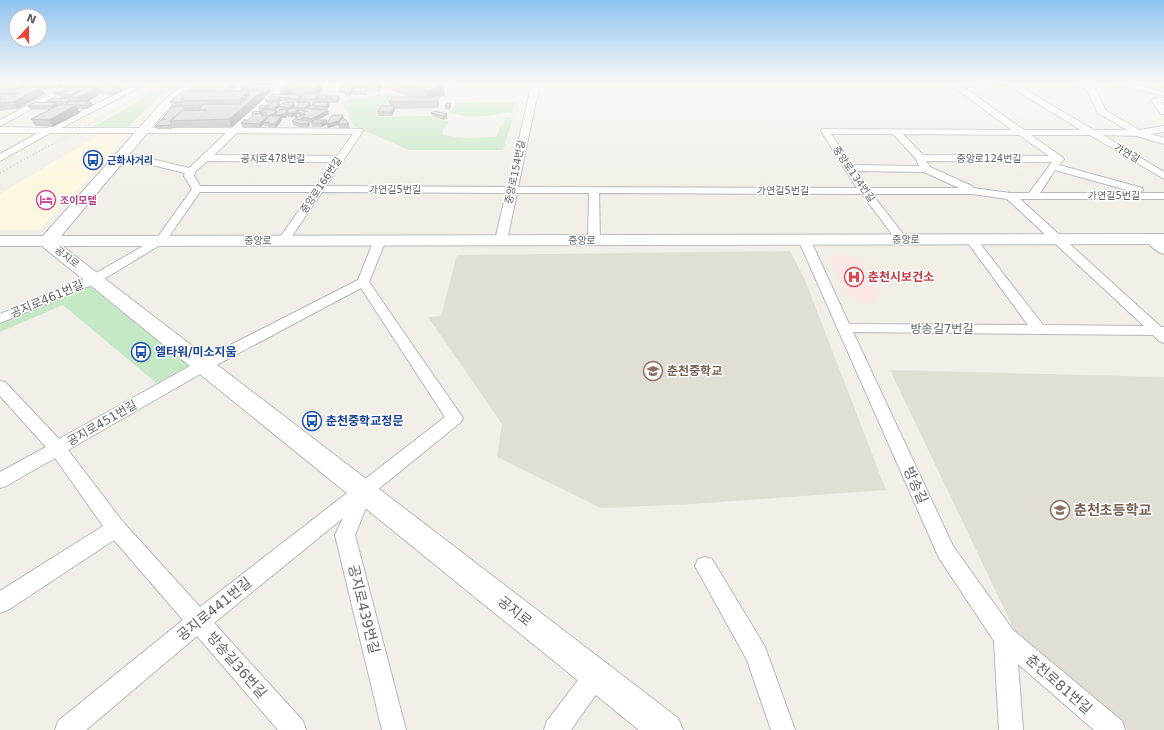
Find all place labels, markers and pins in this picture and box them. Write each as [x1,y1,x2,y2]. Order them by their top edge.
bus stop icon: 근화사거리 [82,149,104,171]
place label: 근화사거리 [107,155,153,166]
hotel icon: 조이모텔 [35,189,57,211]
place label: 조이모텔 [60,195,97,206]
hospital icon: 춘천시보건소 [843,266,865,288]
place label: 춘천시보건소 [868,270,934,284]
bus stop icon: 엘타워/미소지움 [130,341,152,363]
place label: 엘타워/미소지움 [155,345,237,359]
school or university icon: 춘천중학교 [642,360,664,382]
place label: 춘천중학교 [667,364,722,378]
bus stop icon: 춘천중학교정문 [301,410,323,432]
place label: 춘천중학교정문 [326,414,403,428]
school or university icon: 춘천초등학교 [1049,499,1071,521]
place label: 춘천초등학교 [1074,502,1151,518]

